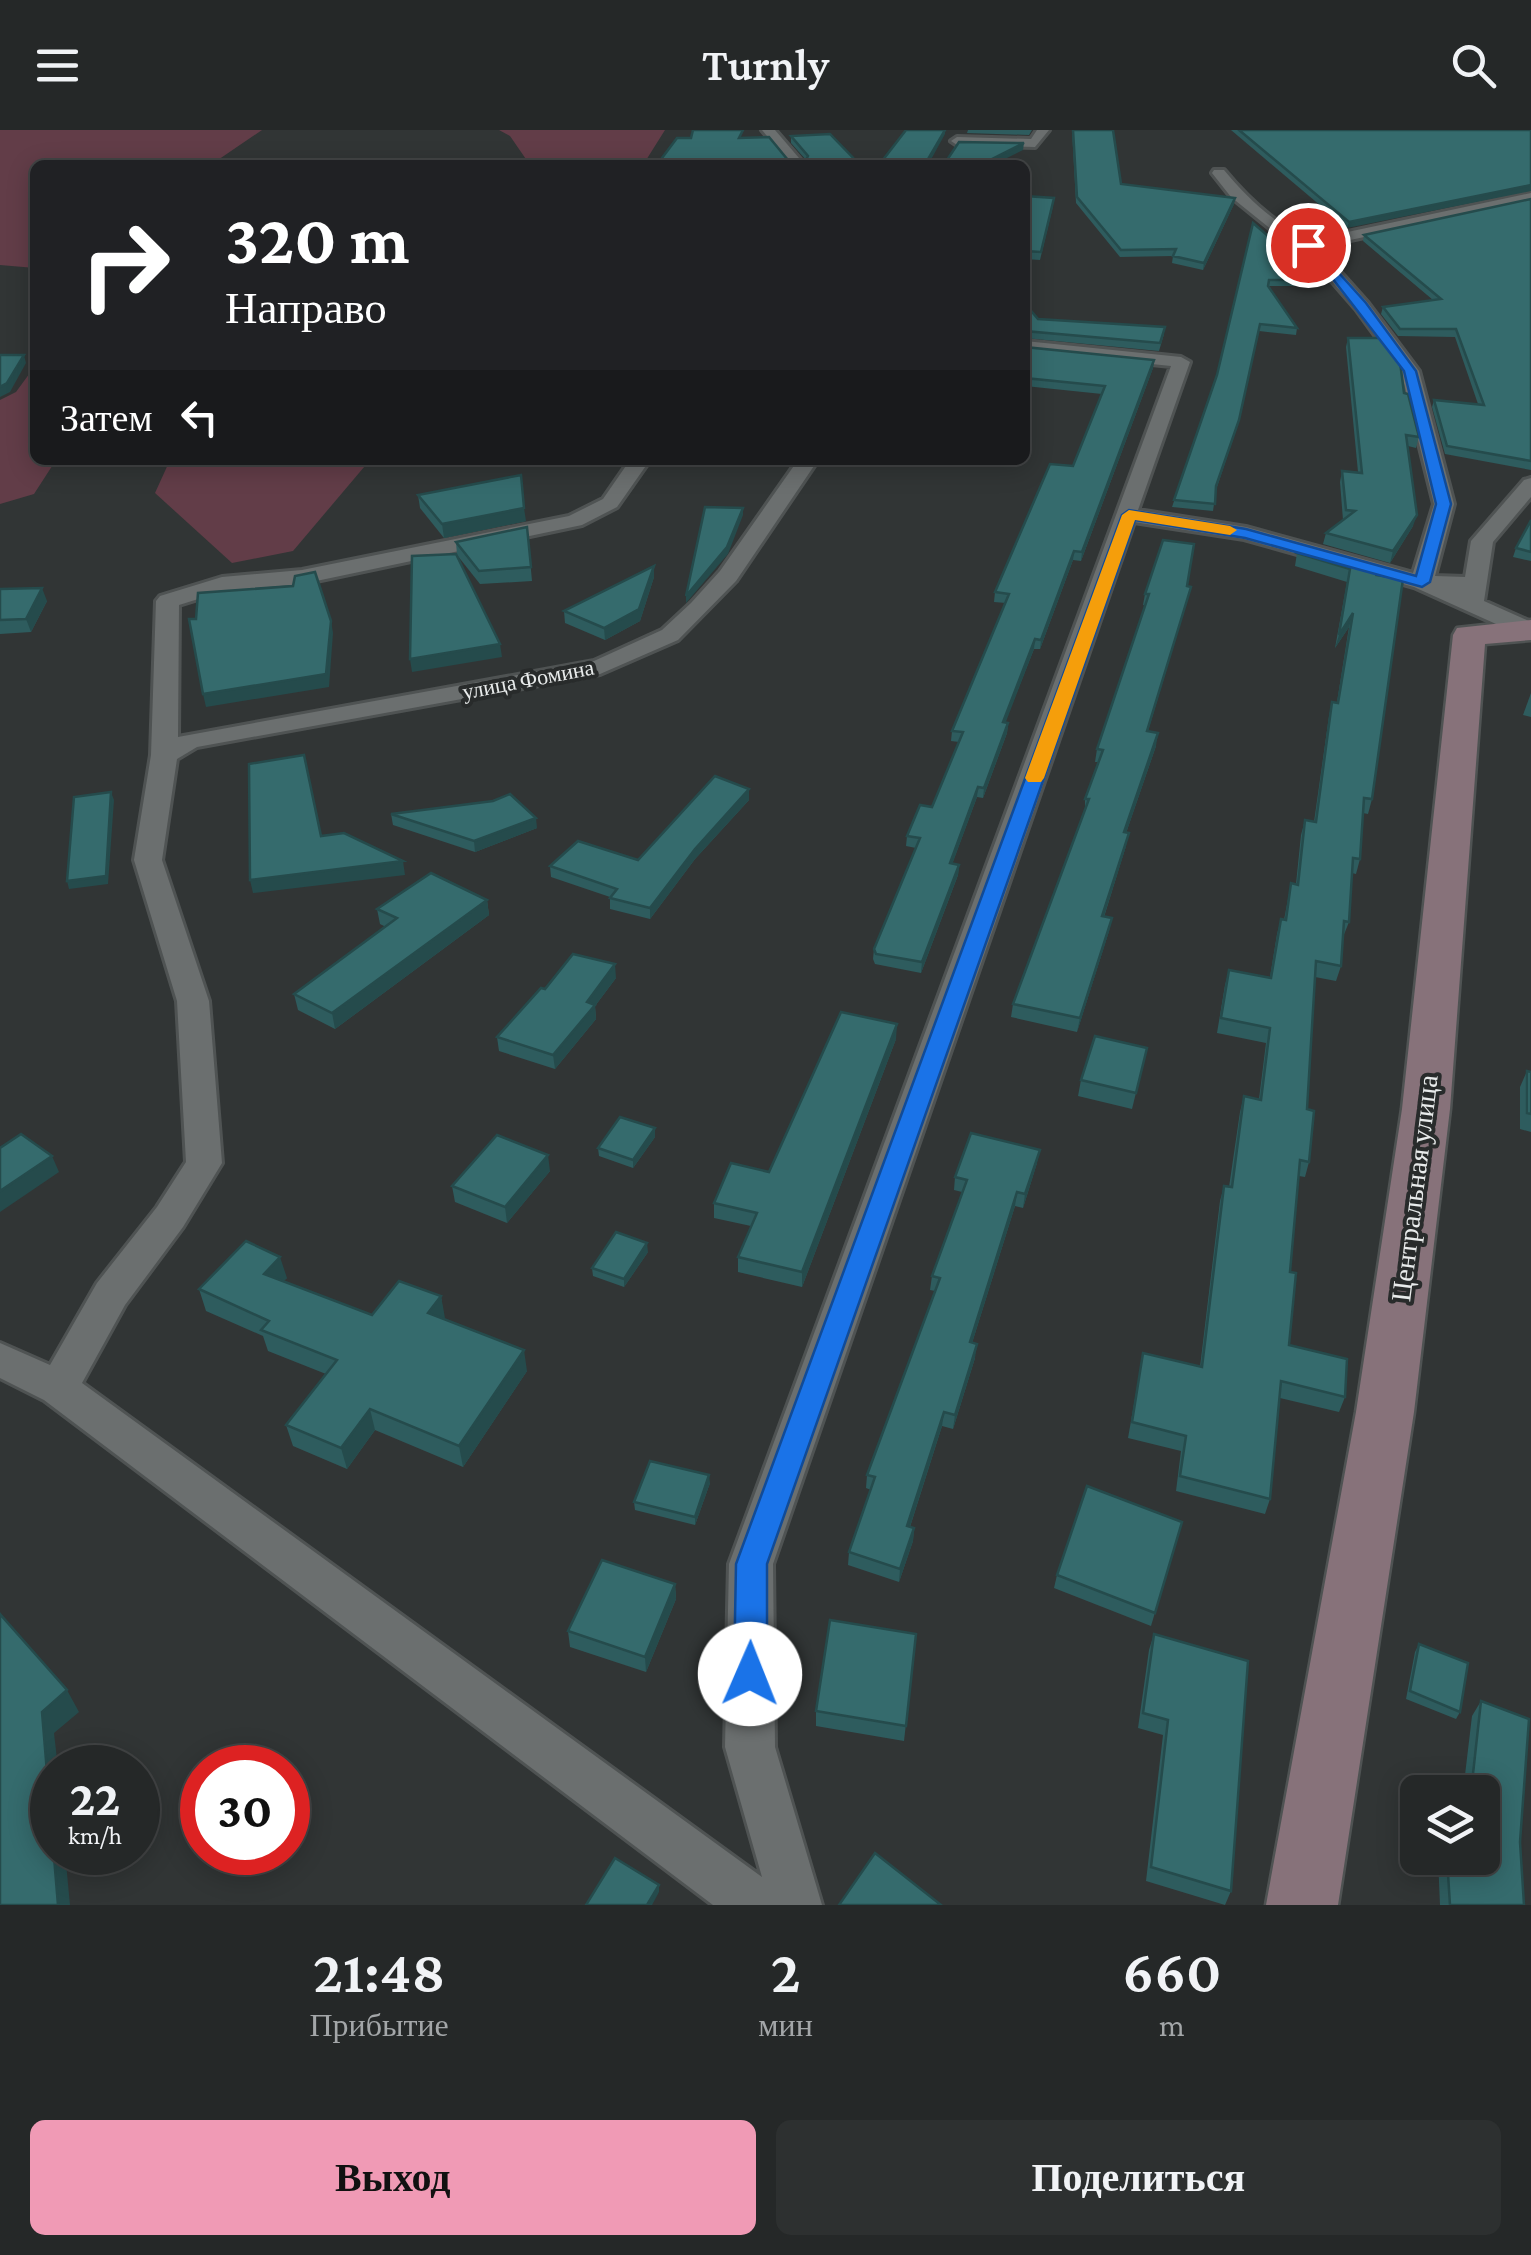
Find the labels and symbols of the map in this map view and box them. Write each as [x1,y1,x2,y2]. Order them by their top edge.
pin [1266,203,1351,288]
street label: улица Фомина [460,654,596,705]
street label: Центральная улица [1385,1072,1444,1303]
position arrow [698,1622,802,1726]
speed limit sign: 30 [180,1745,310,1875]

